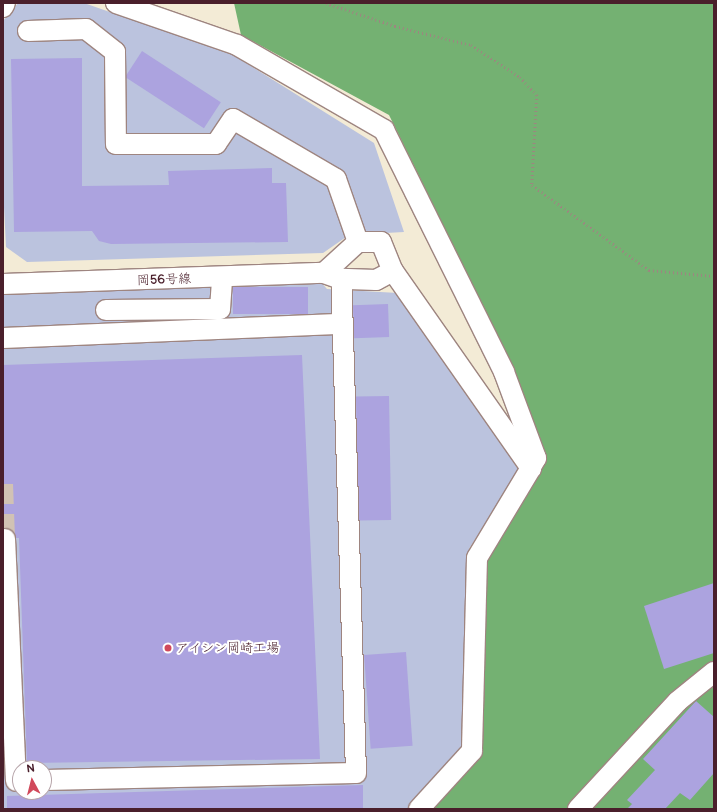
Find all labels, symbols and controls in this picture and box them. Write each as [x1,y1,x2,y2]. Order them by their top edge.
street label: 岡56号線 [137,271,191,289]
place label: アイシン岡崎工場 [176,640,280,656]
marker: アイシン岡崎工場 [163,643,173,653]
north arrow [12,760,52,800]
text: N [26,762,35,776]

